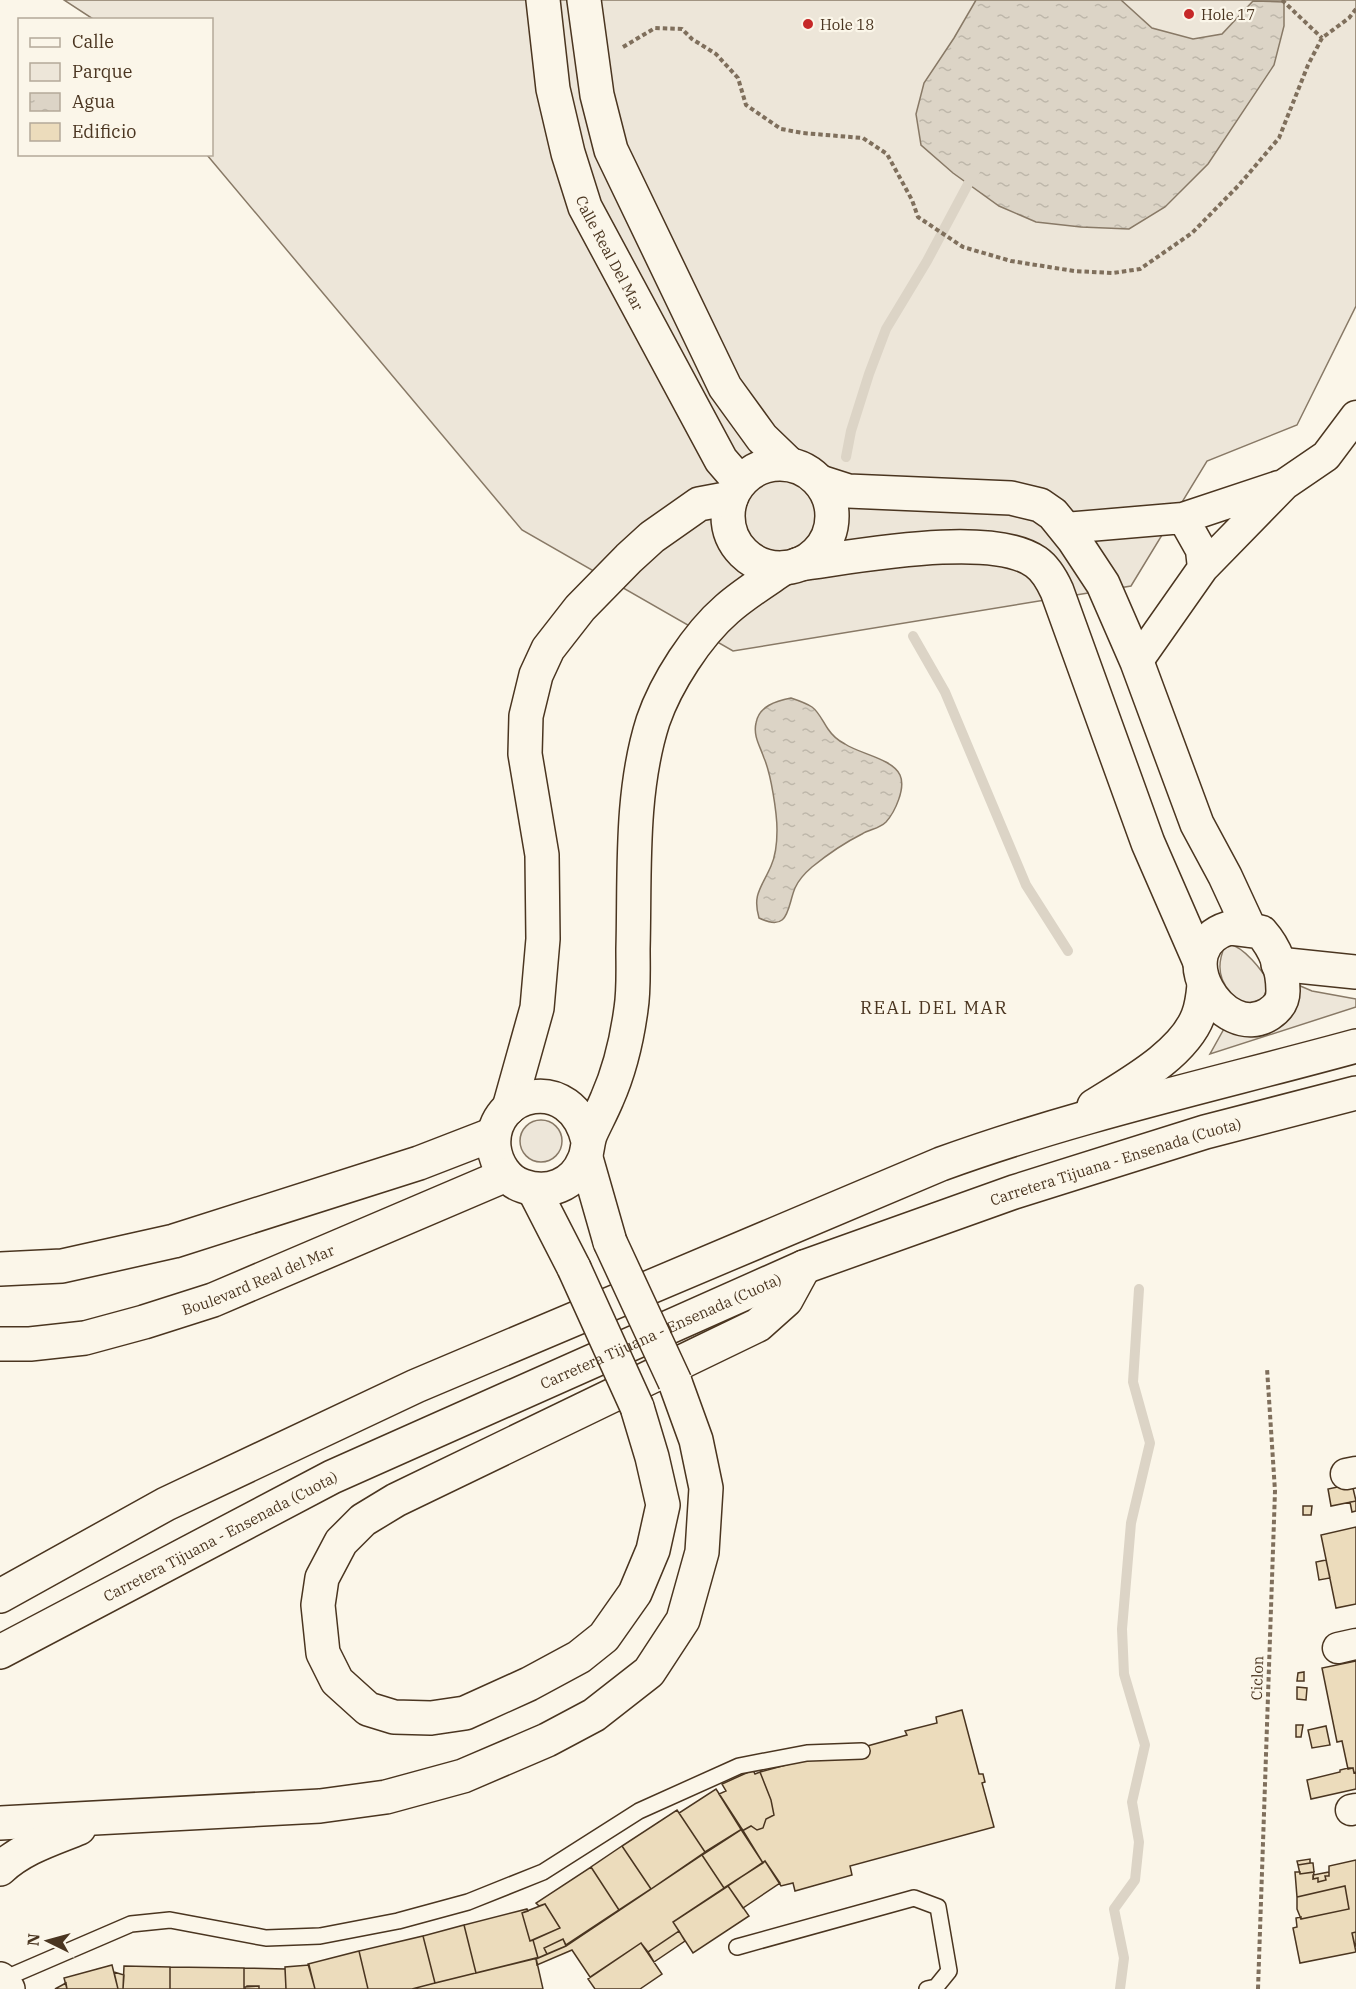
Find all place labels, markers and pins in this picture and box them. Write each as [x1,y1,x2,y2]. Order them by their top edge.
place label: Hole 17 [1201,5,1255,24]
marker: Hole 17 [1182,7,1196,21]
place label: Hole 18 [820,15,874,34]
marker: Hole 18 [801,17,815,31]

